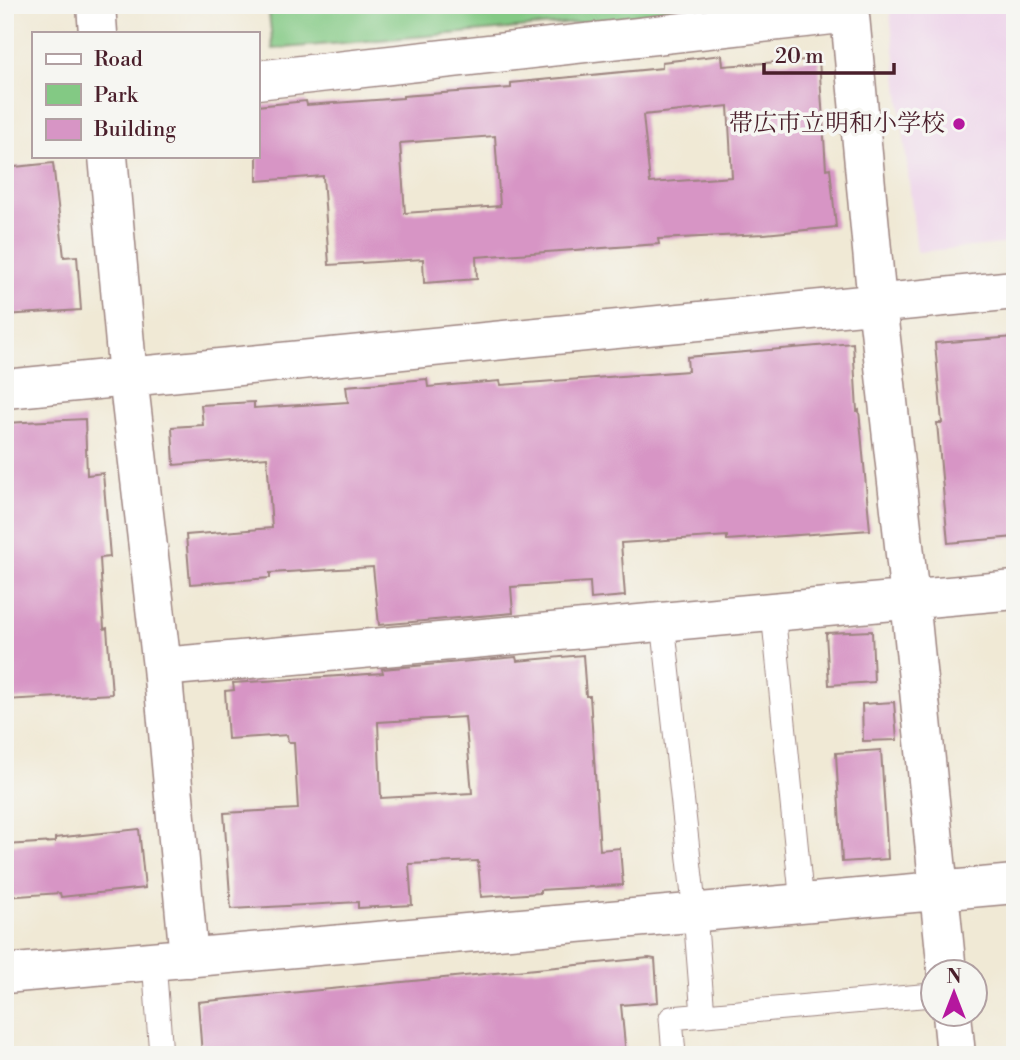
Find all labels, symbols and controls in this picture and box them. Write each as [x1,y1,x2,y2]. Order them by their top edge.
legend [32,32,259,158]
scale bar [764,32,894,76]
text: 20 m [775,44,824,70]
text: Road [94,47,143,73]
text: Park [94,83,139,109]
place label: 帯広市立明和小学校 [729,109,945,139]
marker: 帯広市立明和小学校 [951,116,967,132]
text: Building [93,117,176,143]
north arrow [918,958,988,1028]
text: N [946,965,962,989]

